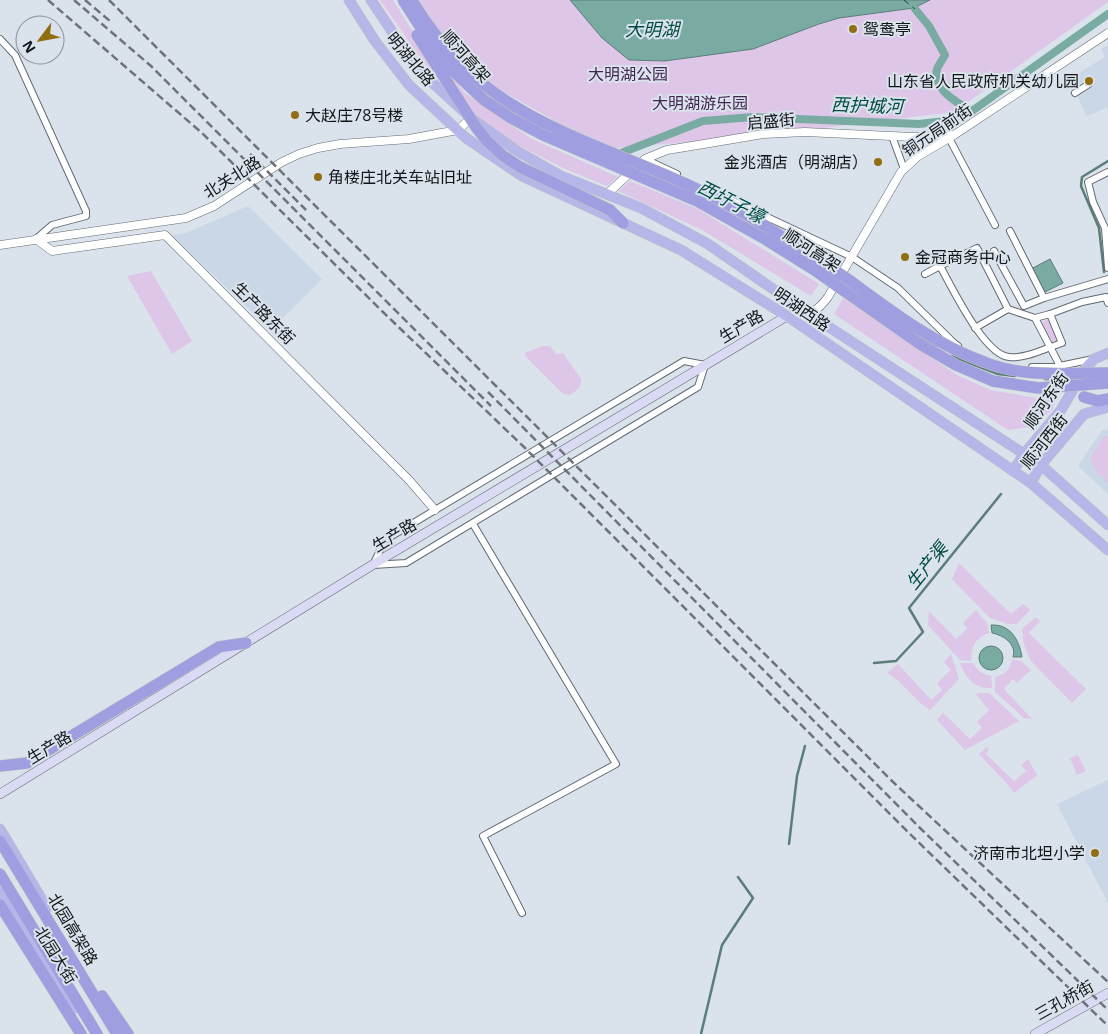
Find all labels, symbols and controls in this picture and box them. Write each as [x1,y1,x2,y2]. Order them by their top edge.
north arrow [15,15,65,65]
water label: 大明湖 [625,17,682,41]
place label: 鸳鸯亭 [863,18,911,40]
marker: 鸳鸯亭 [847,23,859,35]
street label: 顺河高架 [436,25,496,87]
street label: 明湖北路 [382,27,440,91]
text: N [17,37,40,57]
park label: 大明湖公园 [588,63,668,85]
place label: 山东省人民政府机关幼儿园 [887,70,1079,92]
marker: 山东省人民政府机关幼儿园 [1083,75,1095,87]
park label: 大明湖游乐园 [652,92,748,114]
water label: 西护城河 [831,92,906,118]
street label: 铜元局前街 [898,99,976,161]
place label: 大赵庄78号楼 [305,104,403,126]
street label: 启盛街 [746,108,796,134]
marker: 大赵庄78号楼 [289,109,301,121]
street label: 北关北路 [199,151,265,203]
place label: 金兆酒店（明湖店） [724,151,868,173]
marker: 金兆酒店（明湖店） [872,156,884,168]
place label: 角楼庄北关车站旧址 [328,166,472,188]
marker: 角楼庄北关车站旧址 [312,171,324,183]
water label: 西圩子壕 [694,174,772,230]
street label: 顺河高架 [779,223,845,277]
place label: 金冠商务中心 [915,246,1011,268]
marker: 金冠商务中心 [899,251,911,263]
street label: 生产路东街 [228,277,300,349]
street label: 明湖西路 [769,282,835,336]
street label: 生产路 [715,304,767,348]
street label: 顺河东街 [1019,367,1073,433]
street label: 顺河西街 [1016,409,1072,473]
street label: 生产路 [368,513,420,557]
water label: 生产渠 [900,535,954,594]
street label: 生产路 [23,725,75,769]
place label: 济南市北坦小学 [973,842,1085,864]
marker: 济南市北坦小学 [1089,847,1101,859]
street label: 北园高架路 [43,889,103,969]
street label: 北园大街 [30,922,82,988]
street label: 三孔桥街 [1031,975,1097,1025]

